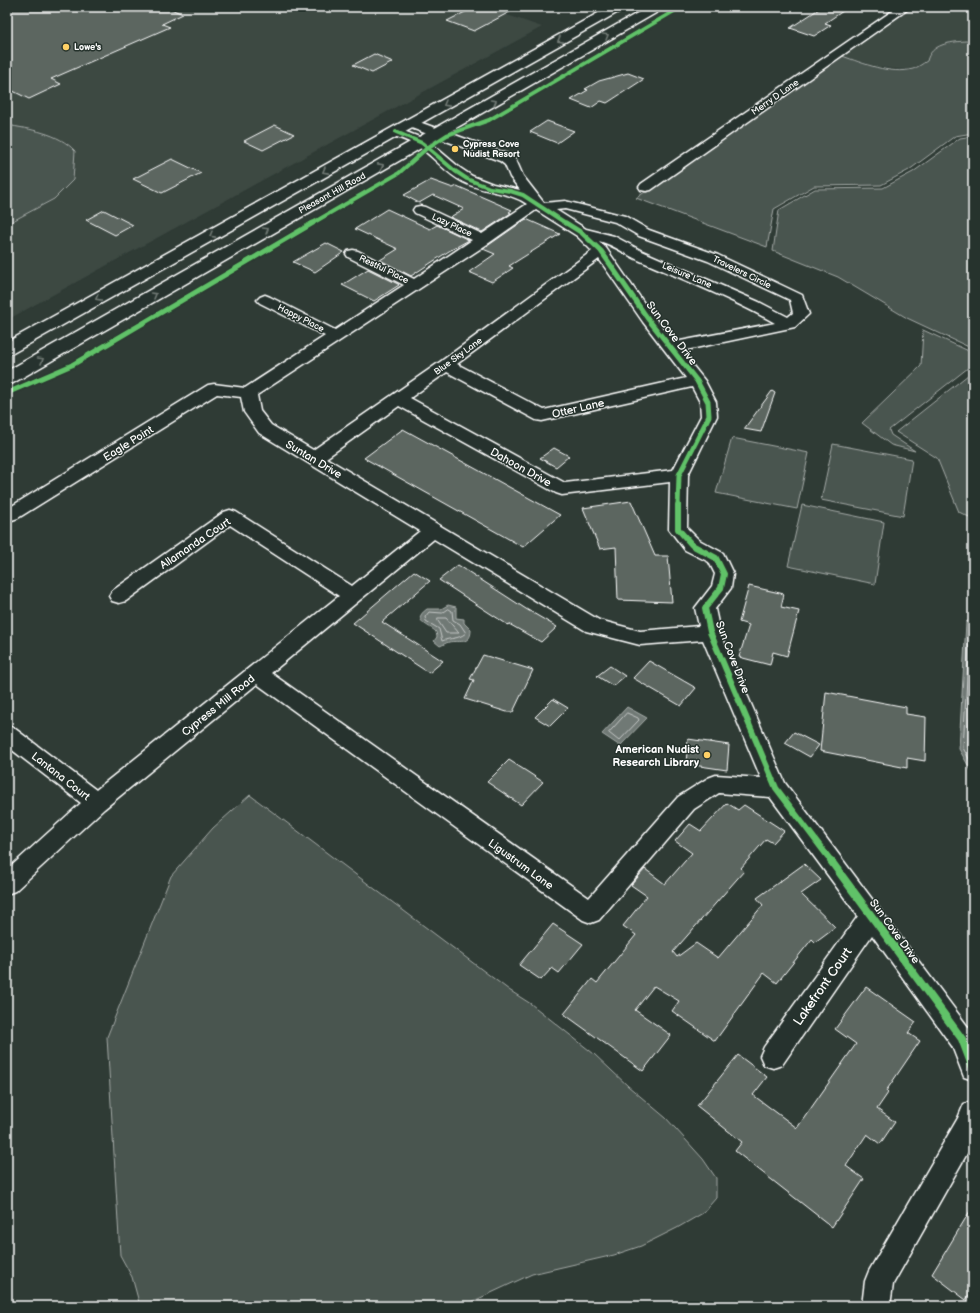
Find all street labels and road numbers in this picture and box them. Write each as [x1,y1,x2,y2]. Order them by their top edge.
street label: Merry D Lane [749,77,802,118]
street label: Pleasant Hill Road [297,171,368,216]
street label: Lazy Place [430,211,474,240]
street label: Restful Place [357,253,411,286]
street label: Travelers Circle [711,254,773,292]
street label: Leisure Lane [660,260,714,291]
street label: Sun Cove Drive [643,299,700,368]
street label: Happy Place [276,302,326,335]
street label: Blue Sky Lane [432,335,485,378]
street label: Otter Lane [551,396,606,421]
street label: Eagle Point [101,423,156,464]
street label: Suntan Drive [283,438,345,482]
street label: Dahoon Drive [488,445,554,490]
street label: Allamanda Court [158,515,234,572]
street label: Sun Cove Drive [713,619,752,696]
street label: Cypress Mill Road [179,672,257,739]
street label: Lantana Court [29,750,93,804]
street label: Ligustrum Lane [486,836,556,893]
street label: Sun Cove Drive [867,897,923,966]
street label: Lakefront Court [790,944,856,1029]

